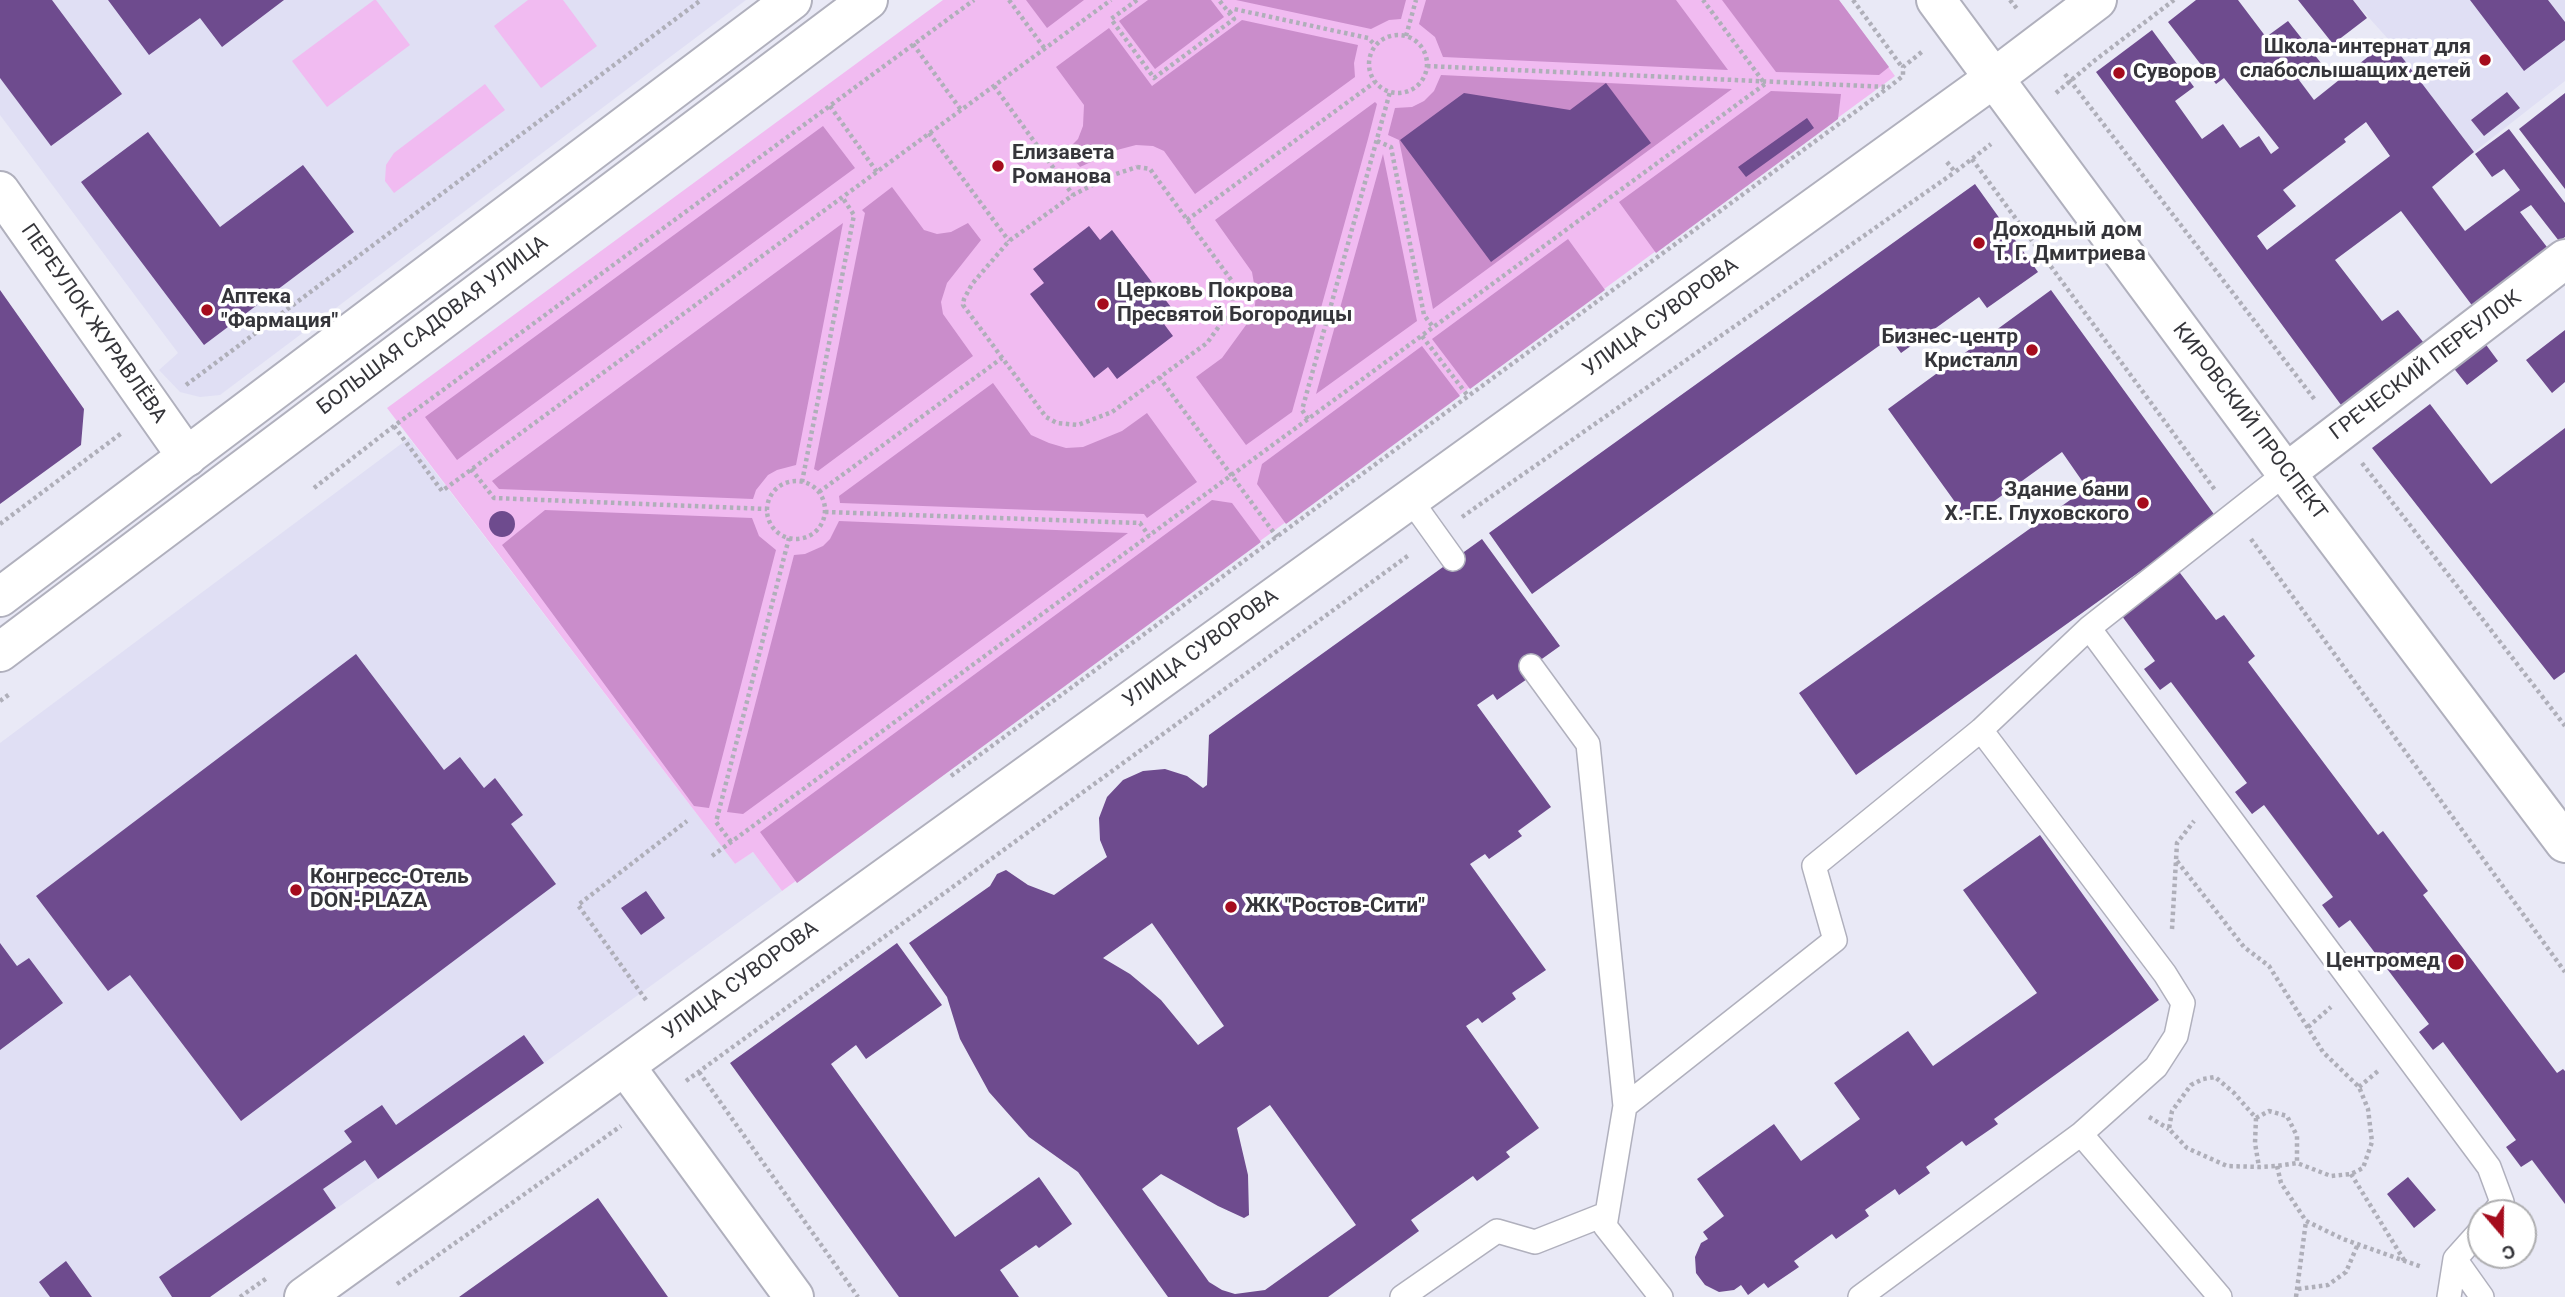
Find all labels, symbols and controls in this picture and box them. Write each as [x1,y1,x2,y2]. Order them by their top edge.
place label: Школа-интернат для слабослышащих детей [2240,35,2471,85]
marker: Школа-интернат для слабослышащих детей [2477,52,2493,68]
place label: Суворов [2133,60,2217,86]
marker: Суворов [2111,65,2127,81]
place label: Елизавета Романова [1012,141,1115,191]
marker: Елизавета Романова [990,158,1006,174]
place label: Доходный дом Т. Г. Дмитриева [1993,218,2146,268]
street label: ПЕРЕУЛОК ЖУРАВЛЁВА [15,220,171,428]
street label: БОЛЬШАЯ САДОВАЯ УЛИЦА [313,231,553,421]
marker: Доходный дом Т. Г. Дмитриева [1971,235,1987,251]
street label: УЛИЦА СУВОРОВА [1578,253,1744,383]
place label: Церковь Покрова Пресвятой Богородицы [1117,279,1352,329]
place label: Аптека "Фармация" [221,285,338,335]
street label: ГРЕЧЕСКИЙ ПЕРЕУЛОК [2325,286,2527,446]
marker: Церковь Покрова Пресвятой Богородицы [1095,296,1111,312]
marker: Аптека "Фармация" [199,302,215,318]
street label: КИРОВСКИЙ ПРОСПЕКТ [2166,318,2332,526]
place label: Бизнес-центр Кристалл [1881,325,2018,375]
marker: Бизнес-центр Кристалл [2024,342,2040,358]
place label: Здание бани Х.-Г.Е. Глуховского [1944,478,2129,528]
marker: Здание бани Х.-Г.Е. Глуховского [2135,495,2151,511]
street label: УЛИЦА СУВОРОВА [1118,584,1284,714]
place label: Конгресс-Отель DON-PLAZA [310,865,469,915]
marker: Конгресс-Отель DON-PLAZA [288,882,304,898]
place label: ЖК "Ростов-Сити" [1245,894,1425,920]
marker: ЖК "Ростов-Сити" [1223,899,1239,915]
street label: УЛИЦА СУВОРОВА [658,916,824,1046]
place label: Центромед [2326,949,2440,975]
marker: Центромед [2446,952,2466,972]
north arrow [2467,1199,2537,1269]
text: С [2499,1239,2518,1265]

